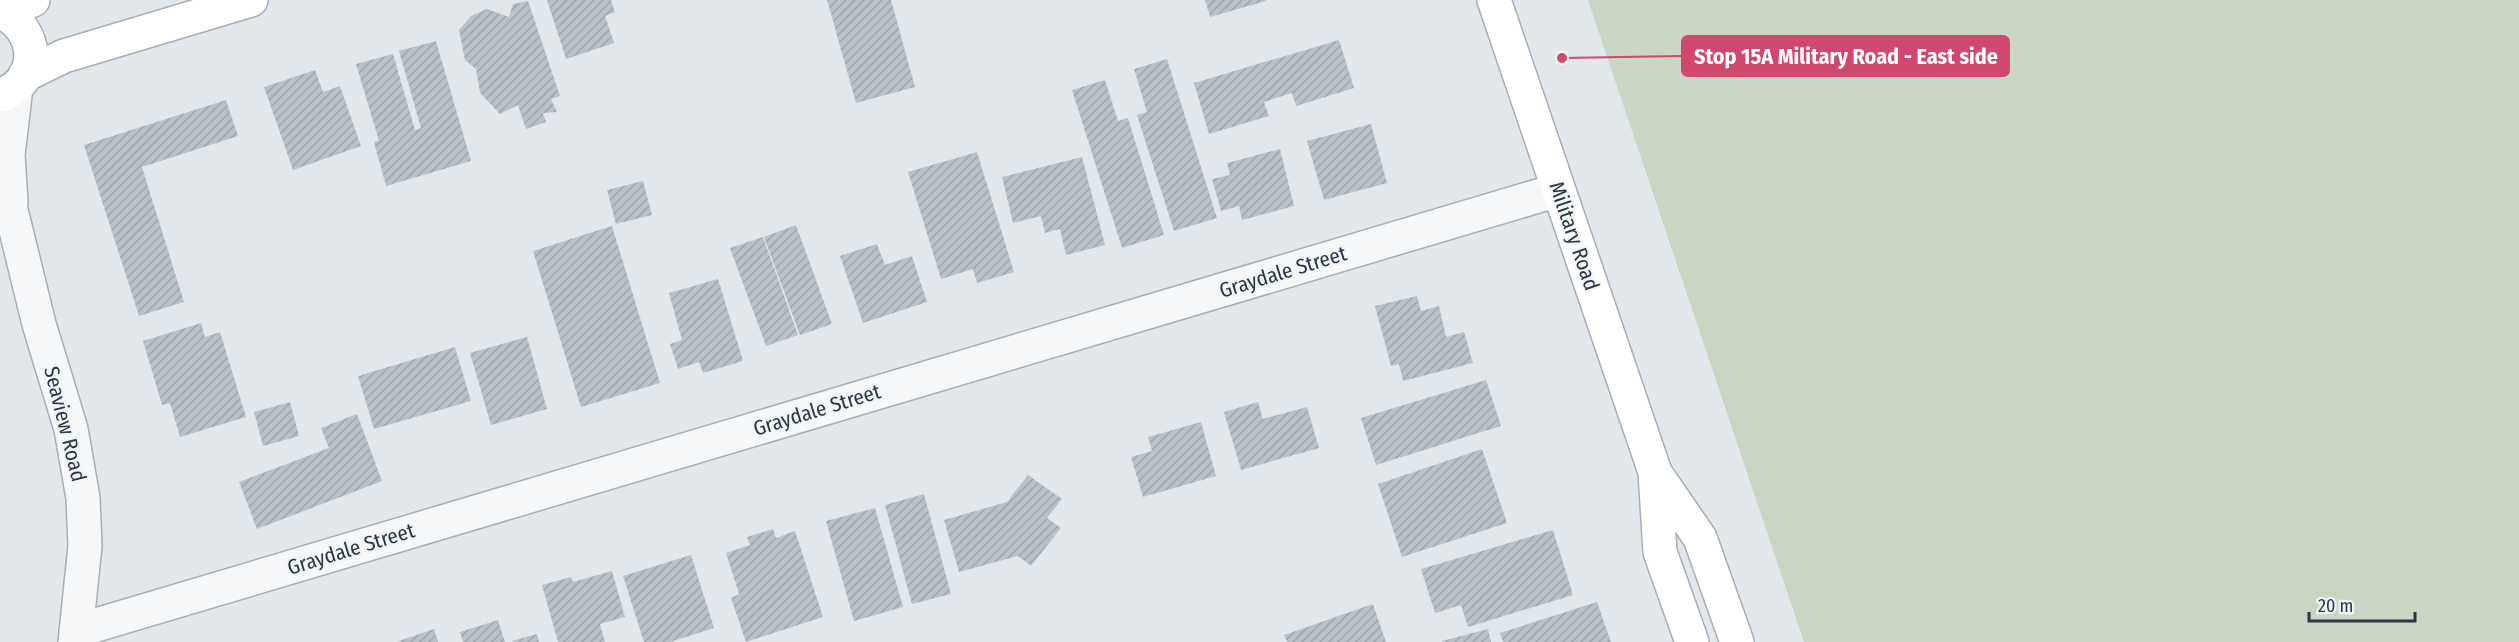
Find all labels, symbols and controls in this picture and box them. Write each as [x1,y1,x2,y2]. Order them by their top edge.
callout: Stop 15A Military Road - East side [1682,36,2009,76]
text: Stop 15A Military Road - East side [1694,43,1998,70]
street label: Military Road [1543,178,1605,294]
street label: Graydale Street [1216,240,1350,304]
street label: Seaview Road [38,364,92,484]
street label: Graydale Street [750,378,884,442]
street label: Graydale Street [284,517,418,581]
scale bar [2309,585,2416,623]
text: 20 m [2318,595,2353,617]

